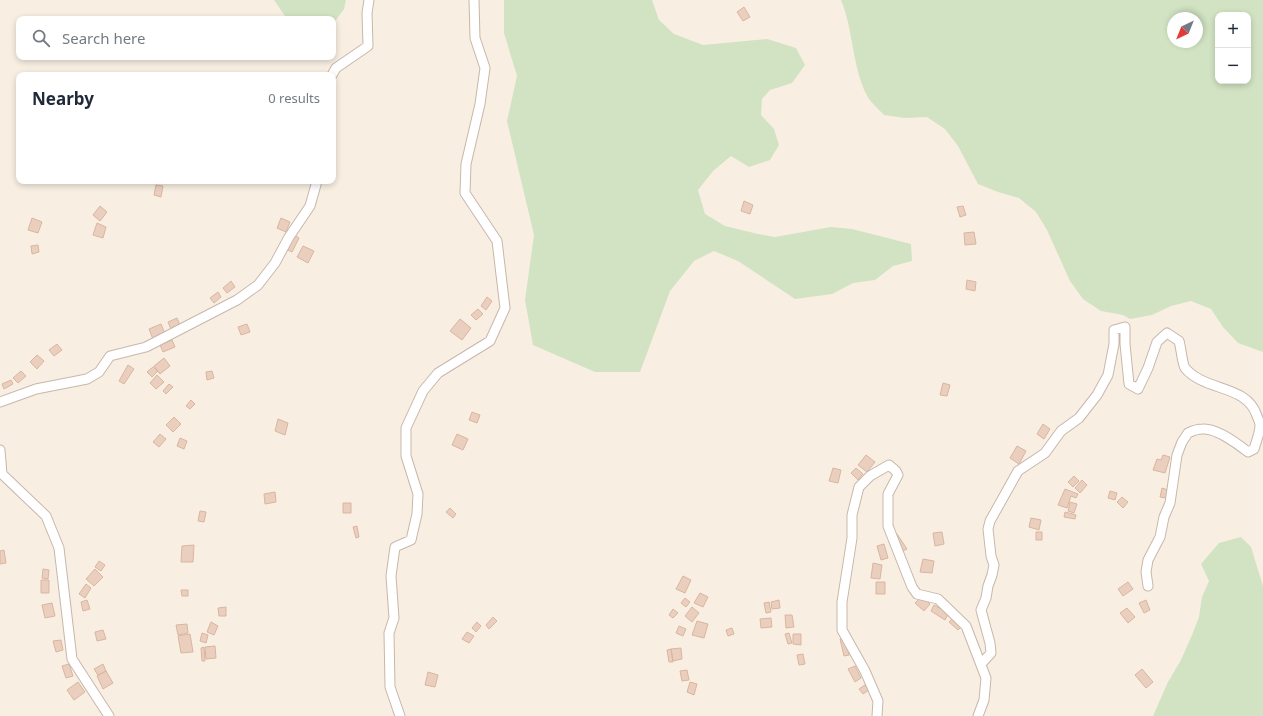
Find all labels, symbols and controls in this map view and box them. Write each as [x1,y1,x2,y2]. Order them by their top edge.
north arrow [1167,12,1203,48]
map controls [1215,12,1251,84]
button: + [1215,12,1251,48]
search box [16,16,336,60]
icon: search [30,27,52,49]
text: Search here [62,28,145,48]
button: − [1215,48,1251,84]
text: Nearby [32,87,94,110]
text: 0 results [268,89,320,107]

